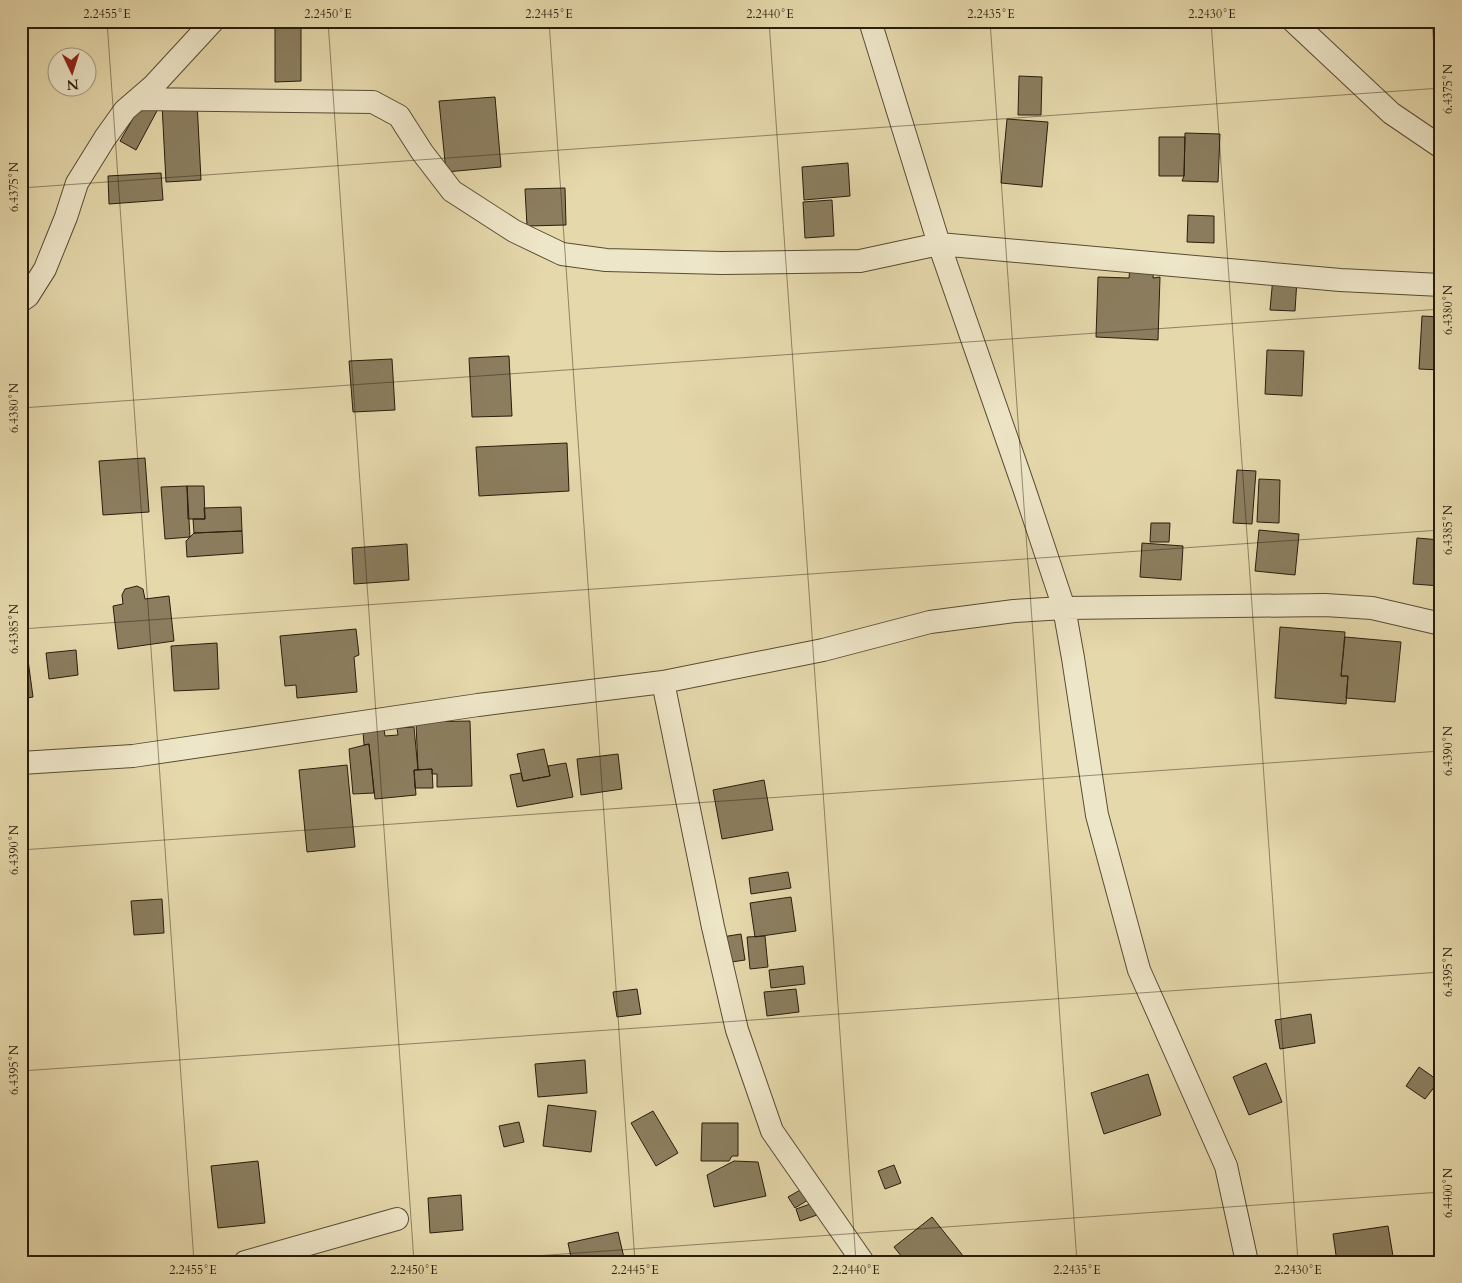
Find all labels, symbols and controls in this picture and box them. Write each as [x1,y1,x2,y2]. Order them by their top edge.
text: 2.2455°E [83,6,131,22]
text: 2.2450°E [304,6,352,22]
text: 2.2445°E [525,6,573,22]
text: 2.2440°E [746,6,794,22]
text: 2.2435°E [967,6,1015,22]
text: 2.2430°E [1188,6,1236,22]
north arrow [48,48,98,98]
text: 6.4375°N [1440,63,1456,114]
text: N [66,75,80,94]
text: 6.4375°N [6,161,22,212]
text: 6.4380°N [1440,284,1456,335]
text: 6.4380°N [6,382,22,433]
text: 6.4385°N [1440,504,1456,555]
text: 6.4385°N [6,603,22,654]
text: 6.4390°N [1440,725,1456,776]
text: 6.4390°N [6,824,22,875]
text: 6.4395°N [1440,946,1456,997]
text: 6.4395°N [6,1044,22,1095]
text: 6.4400°N [1440,1167,1456,1218]
text: 2.2455°E [169,1262,217,1278]
text: 2.2450°E [390,1262,438,1278]
text: 2.2445°E [611,1262,659,1278]
text: 2.2440°E [832,1262,880,1278]
text: 2.2435°E [1053,1262,1101,1278]
text: 2.2430°E [1274,1262,1322,1278]

